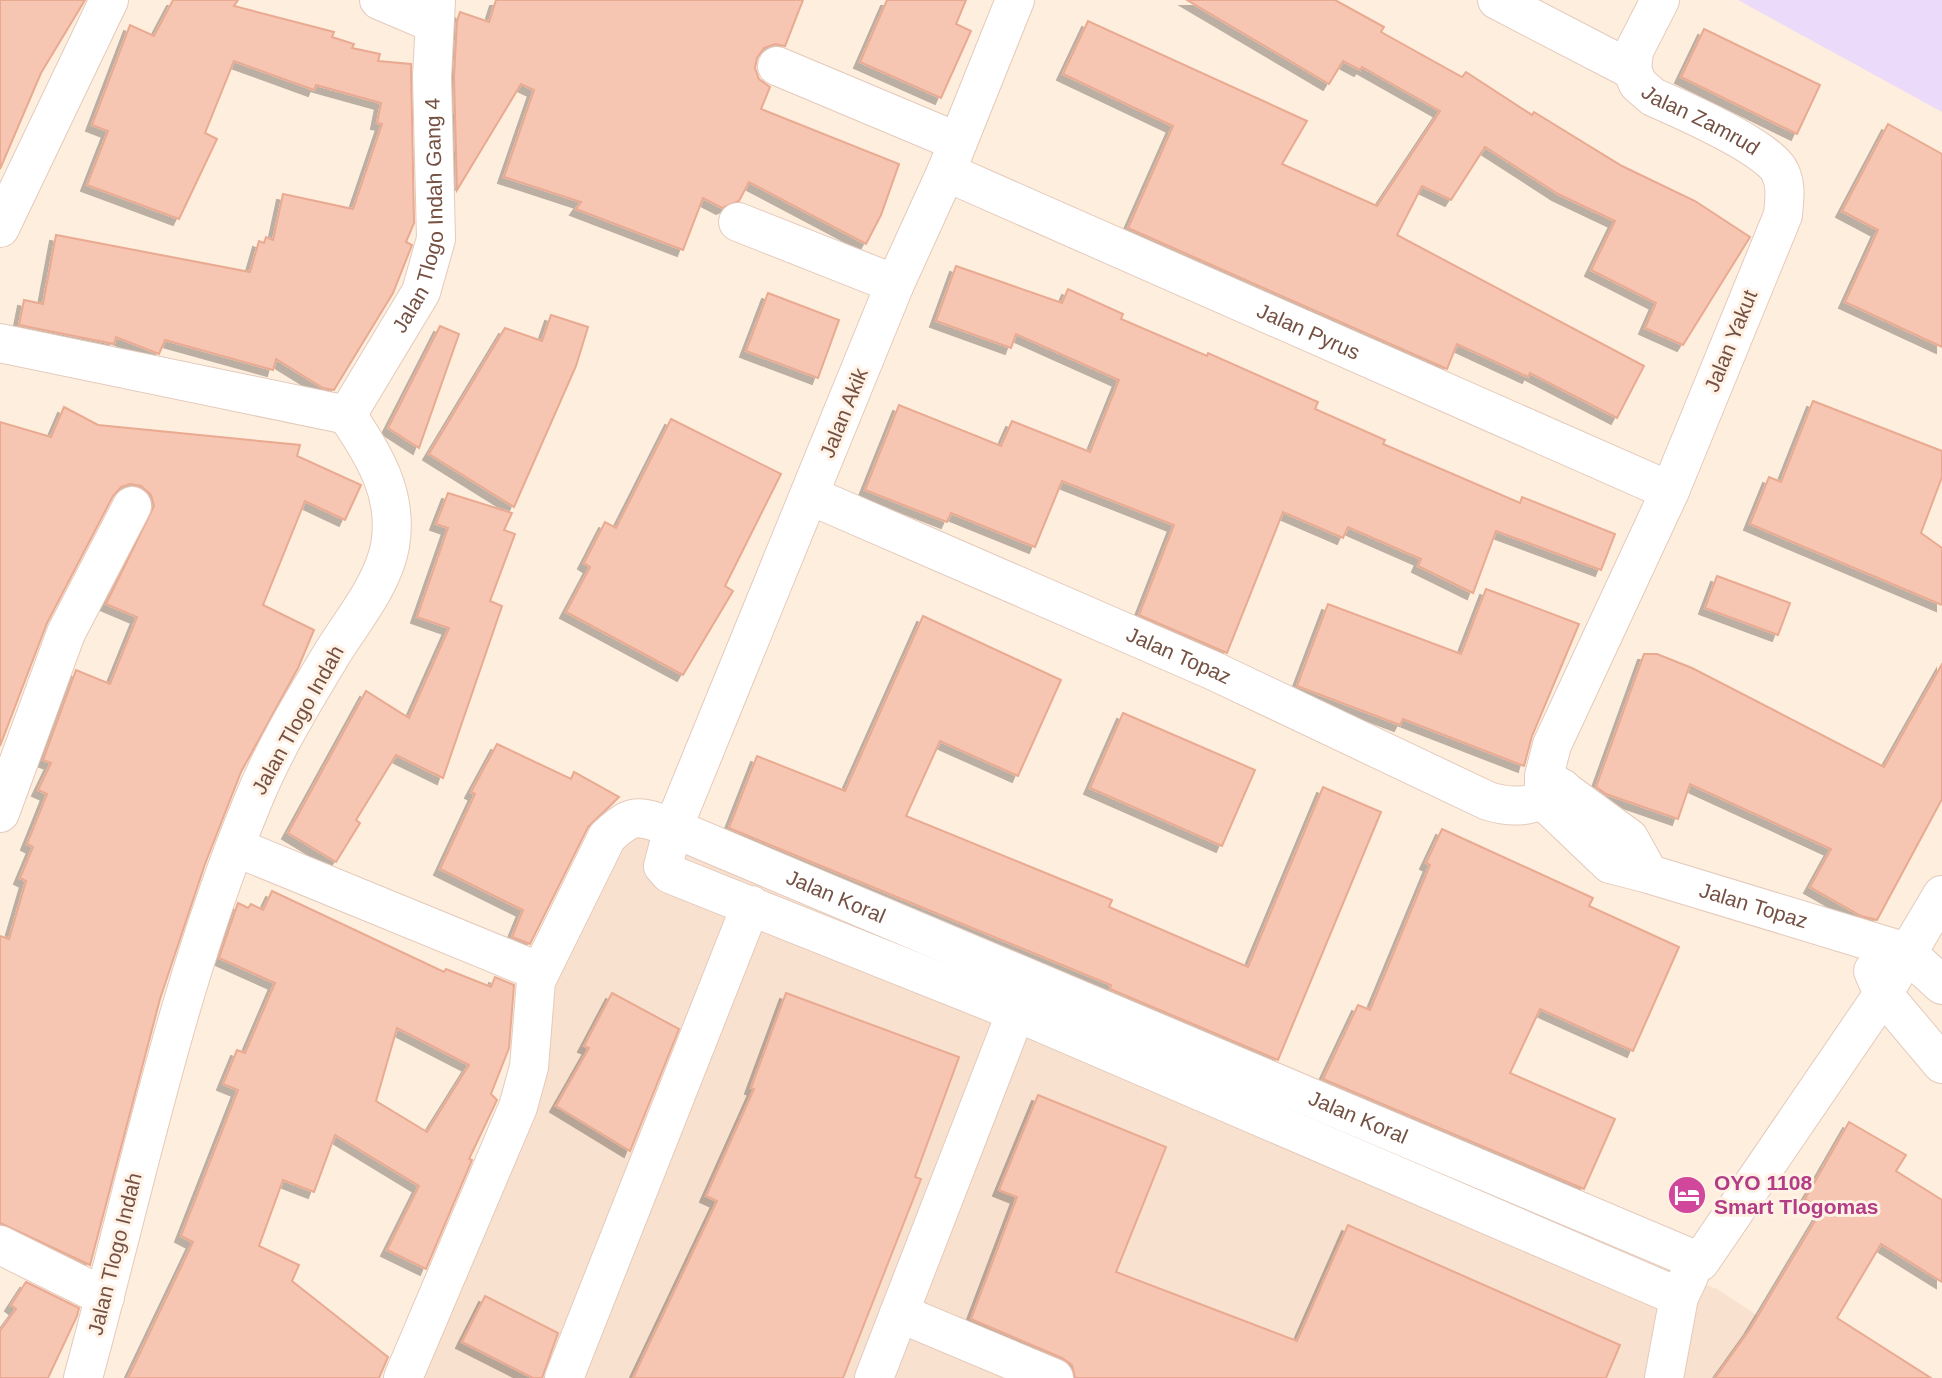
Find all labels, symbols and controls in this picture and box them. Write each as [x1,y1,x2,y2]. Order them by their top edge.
street label: Jalan Zamrud [1637,80,1764,159]
street label: Jalan Tlogo Indah Gang 4 [387,97,447,336]
street label: Jalan Yakut [1700,286,1761,395]
street label: Jalan Pyrus [1254,299,1363,364]
street label: Jalan Akik [815,364,872,461]
street label: Jalan Topaz [1123,622,1235,688]
street label: Jalan Tlogo Indah [247,641,348,798]
street label: Jalan Koral [783,865,889,927]
street label: Jalan Topaz [1697,878,1811,932]
street label: Jalan Koral [1305,1086,1411,1148]
street label: Jalan Tlogo Indah [83,1170,146,1337]
place label: OYO 1108 Smart Tlogomas [1714,1171,1879,1218]
hotel icon: OYO 1108 Smart Tlogomas [1666,1174,1708,1216]

